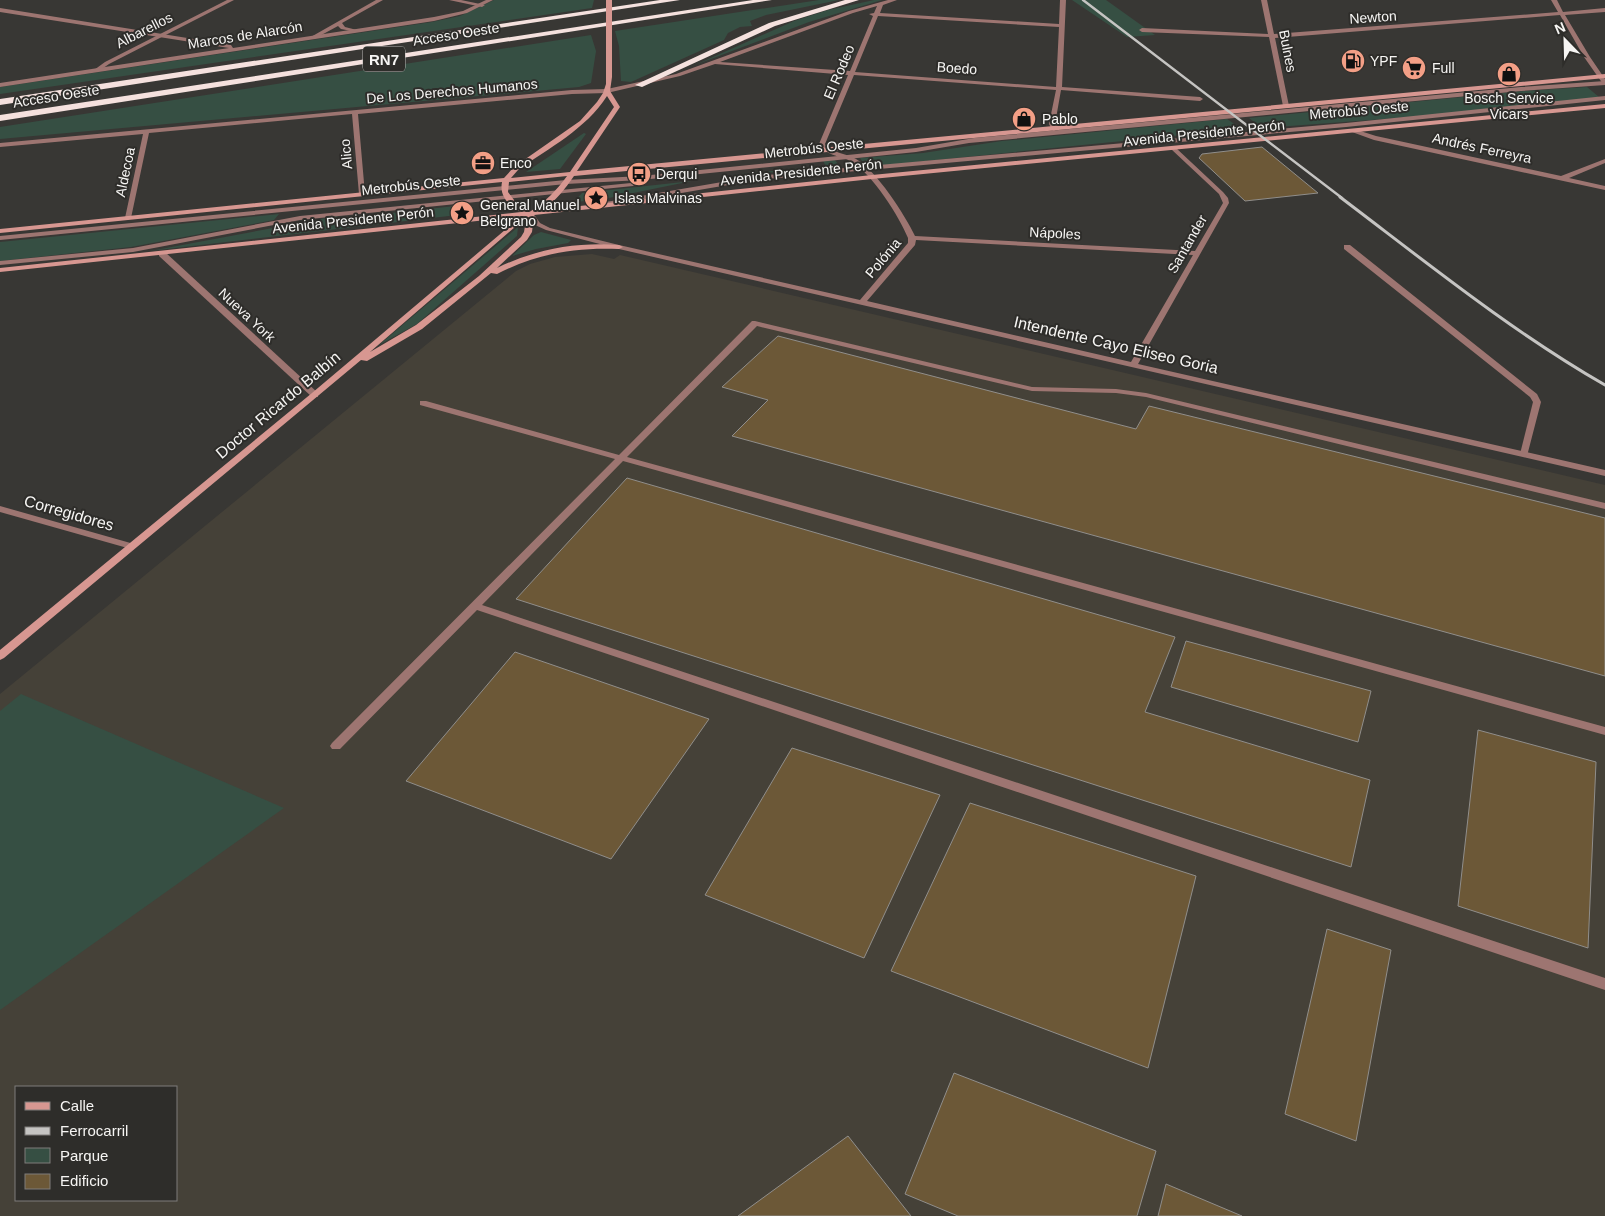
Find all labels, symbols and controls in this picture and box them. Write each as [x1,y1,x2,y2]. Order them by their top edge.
street label: Newton [1349,7,1397,27]
street label: Albarellos [113,9,175,51]
north arrow [1540,15,1590,65]
street label: Marcos de Alarcón [186,18,304,52]
street label: Acceso Oeste [412,19,500,49]
text: N [1552,19,1568,37]
street label: Bulnes [1276,28,1300,74]
street label: El Rodeo [820,42,858,102]
road number: RN7 [363,46,405,72]
fuel station icon: YPF [1340,48,1366,74]
place label: YPF [1370,53,1397,69]
supermarket icon: Full [1401,55,1427,81]
street label: Boedo [936,59,978,77]
place label: Full [1432,60,1455,76]
shop icon: Bosch Service Vicars [1496,61,1522,87]
street label: De Los Derechos Humanos [366,76,538,106]
street label: Acceso Oeste [12,81,100,111]
place label: Bosch Service Vicars [1464,90,1554,122]
street label: Metrobús Oeste [1309,98,1410,122]
shop icon: Pablo [1011,106,1037,132]
place label: Pablo [1042,111,1078,127]
street label: Avenida Presidente Perón [1122,117,1286,149]
street label: Andrés Ferreyra [1431,130,1533,166]
street label: Metrobús Oeste [764,135,865,161]
street label: Alico [337,138,355,170]
street label: Aldecoa [112,145,138,198]
office icon: Enco [470,150,496,176]
place label: Enco [500,155,532,171]
street label: Avenida Presidente Perón [719,156,883,188]
bus stop icon: Derqui [626,161,652,187]
place label: Derqui [656,166,697,182]
street label: Metrobús Oeste [361,172,462,198]
place icon: Islas Malvinas [583,185,609,211]
place label: Islas Malvinas [614,190,702,206]
place label: General Manuel Belgrano [480,197,580,229]
place icon: General Manuel Belgrano [449,200,475,226]
street label: Avenida Presidente Perón [271,204,435,236]
street label: Santander [1164,212,1210,276]
street label: Nápoles [1029,224,1081,242]
street label: Polónia [862,235,904,281]
street label: Nueva York [215,285,279,346]
street label: Intendente Cayo Eliseo Goria [1012,313,1220,377]
street label: Doctor Ricardo Balbín [213,348,343,462]
street label: Corregidores [22,492,116,534]
legend [15,1086,178,1201]
text: Calle [60,1097,94,1114]
text: Ferrocarril [60,1122,128,1139]
text: Parque [60,1147,108,1164]
text: Edificio [60,1172,108,1189]

